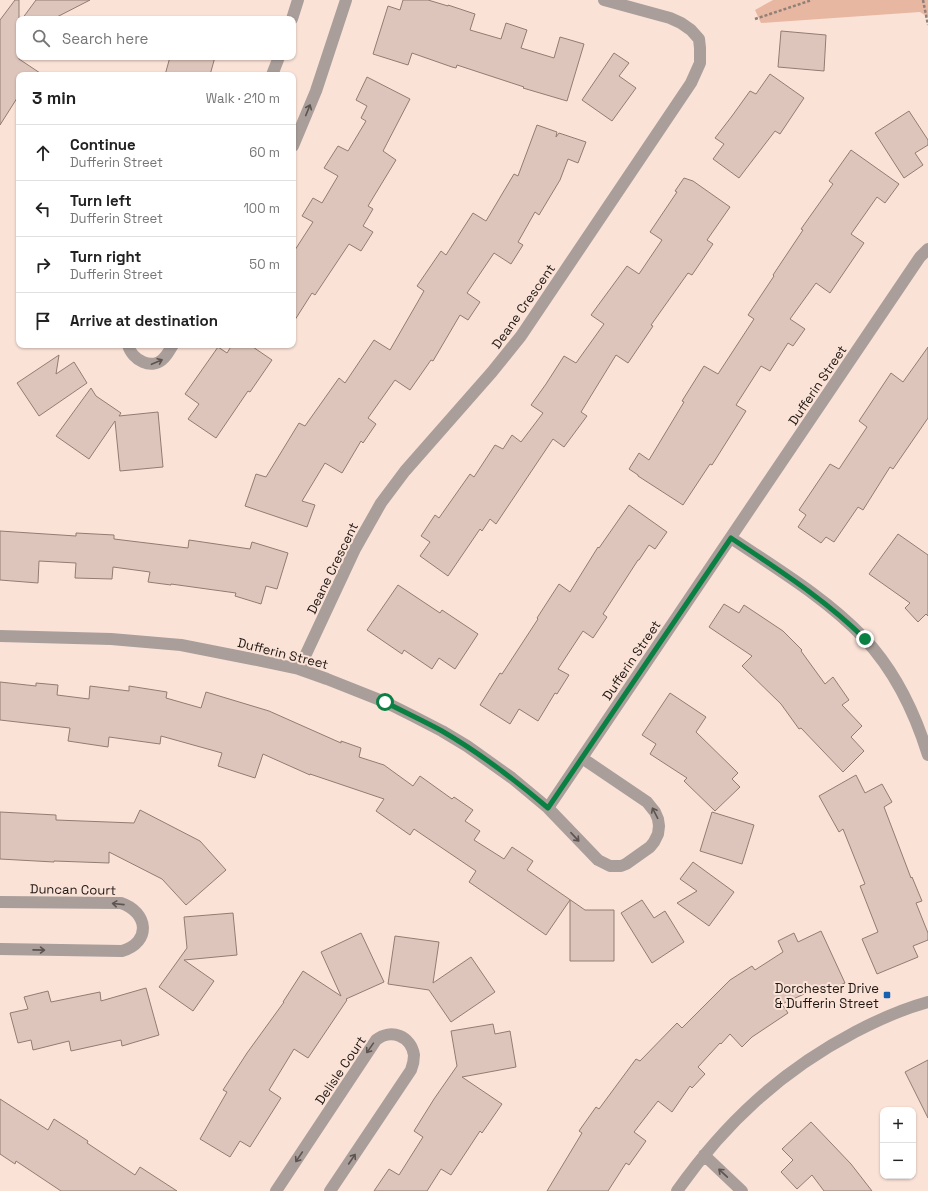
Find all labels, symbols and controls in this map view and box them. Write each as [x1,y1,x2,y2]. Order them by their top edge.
search box [16,16,296,60]
icon: search [30,27,52,49]
text: Search here [62,29,148,48]
text: 3 min [32,87,76,109]
text: Walk · 210 m [206,90,280,107]
one-way arrow [305,105,312,117]
text: Continue [70,135,136,154]
icon: ahead [32,142,54,164]
text: 60 m [249,144,280,161]
text: Dufferin Street [70,154,163,171]
text: Turn left [70,191,132,210]
icon: left [32,198,54,220]
text: 100 m [243,200,280,217]
text: Dufferin Street [70,210,163,227]
text: Turn right [70,247,141,266]
icon: right [32,254,54,276]
text: 50 m [249,256,280,273]
street label: Deane Crescent [488,261,559,352]
text: Dufferin Street [70,266,163,283]
icon: arrive [32,310,54,332]
text: Arrive at destination [70,311,218,330]
street label: Dufferin Street [784,342,850,429]
one-way arrow [151,357,163,365]
street label: Deane Crescent [303,520,362,617]
street label: Dufferin Street [598,617,664,704]
route end [856,630,874,648]
street label: Dufferin Street [236,634,330,673]
route start [376,693,394,711]
one-way arrow [651,807,658,819]
one-way arrow [570,831,579,841]
street label: Duncan Court [30,880,116,899]
one-way arrow [112,900,125,907]
one-way arrow [32,946,45,954]
place label: Dorchester Drive & Dufferin Street [775,980,879,1012]
marker: Dorchester Drive & Dufferin Street [882,990,892,1000]
street label: Delisle Court [311,1033,370,1108]
one-way arrow [366,1042,374,1053]
map controls [880,1107,916,1179]
button: + [880,1107,916,1143]
button: − [880,1143,916,1179]
one-way arrow [295,1151,303,1162]
one-way arrow [348,1153,356,1164]
one-way arrow [718,1168,728,1178]

